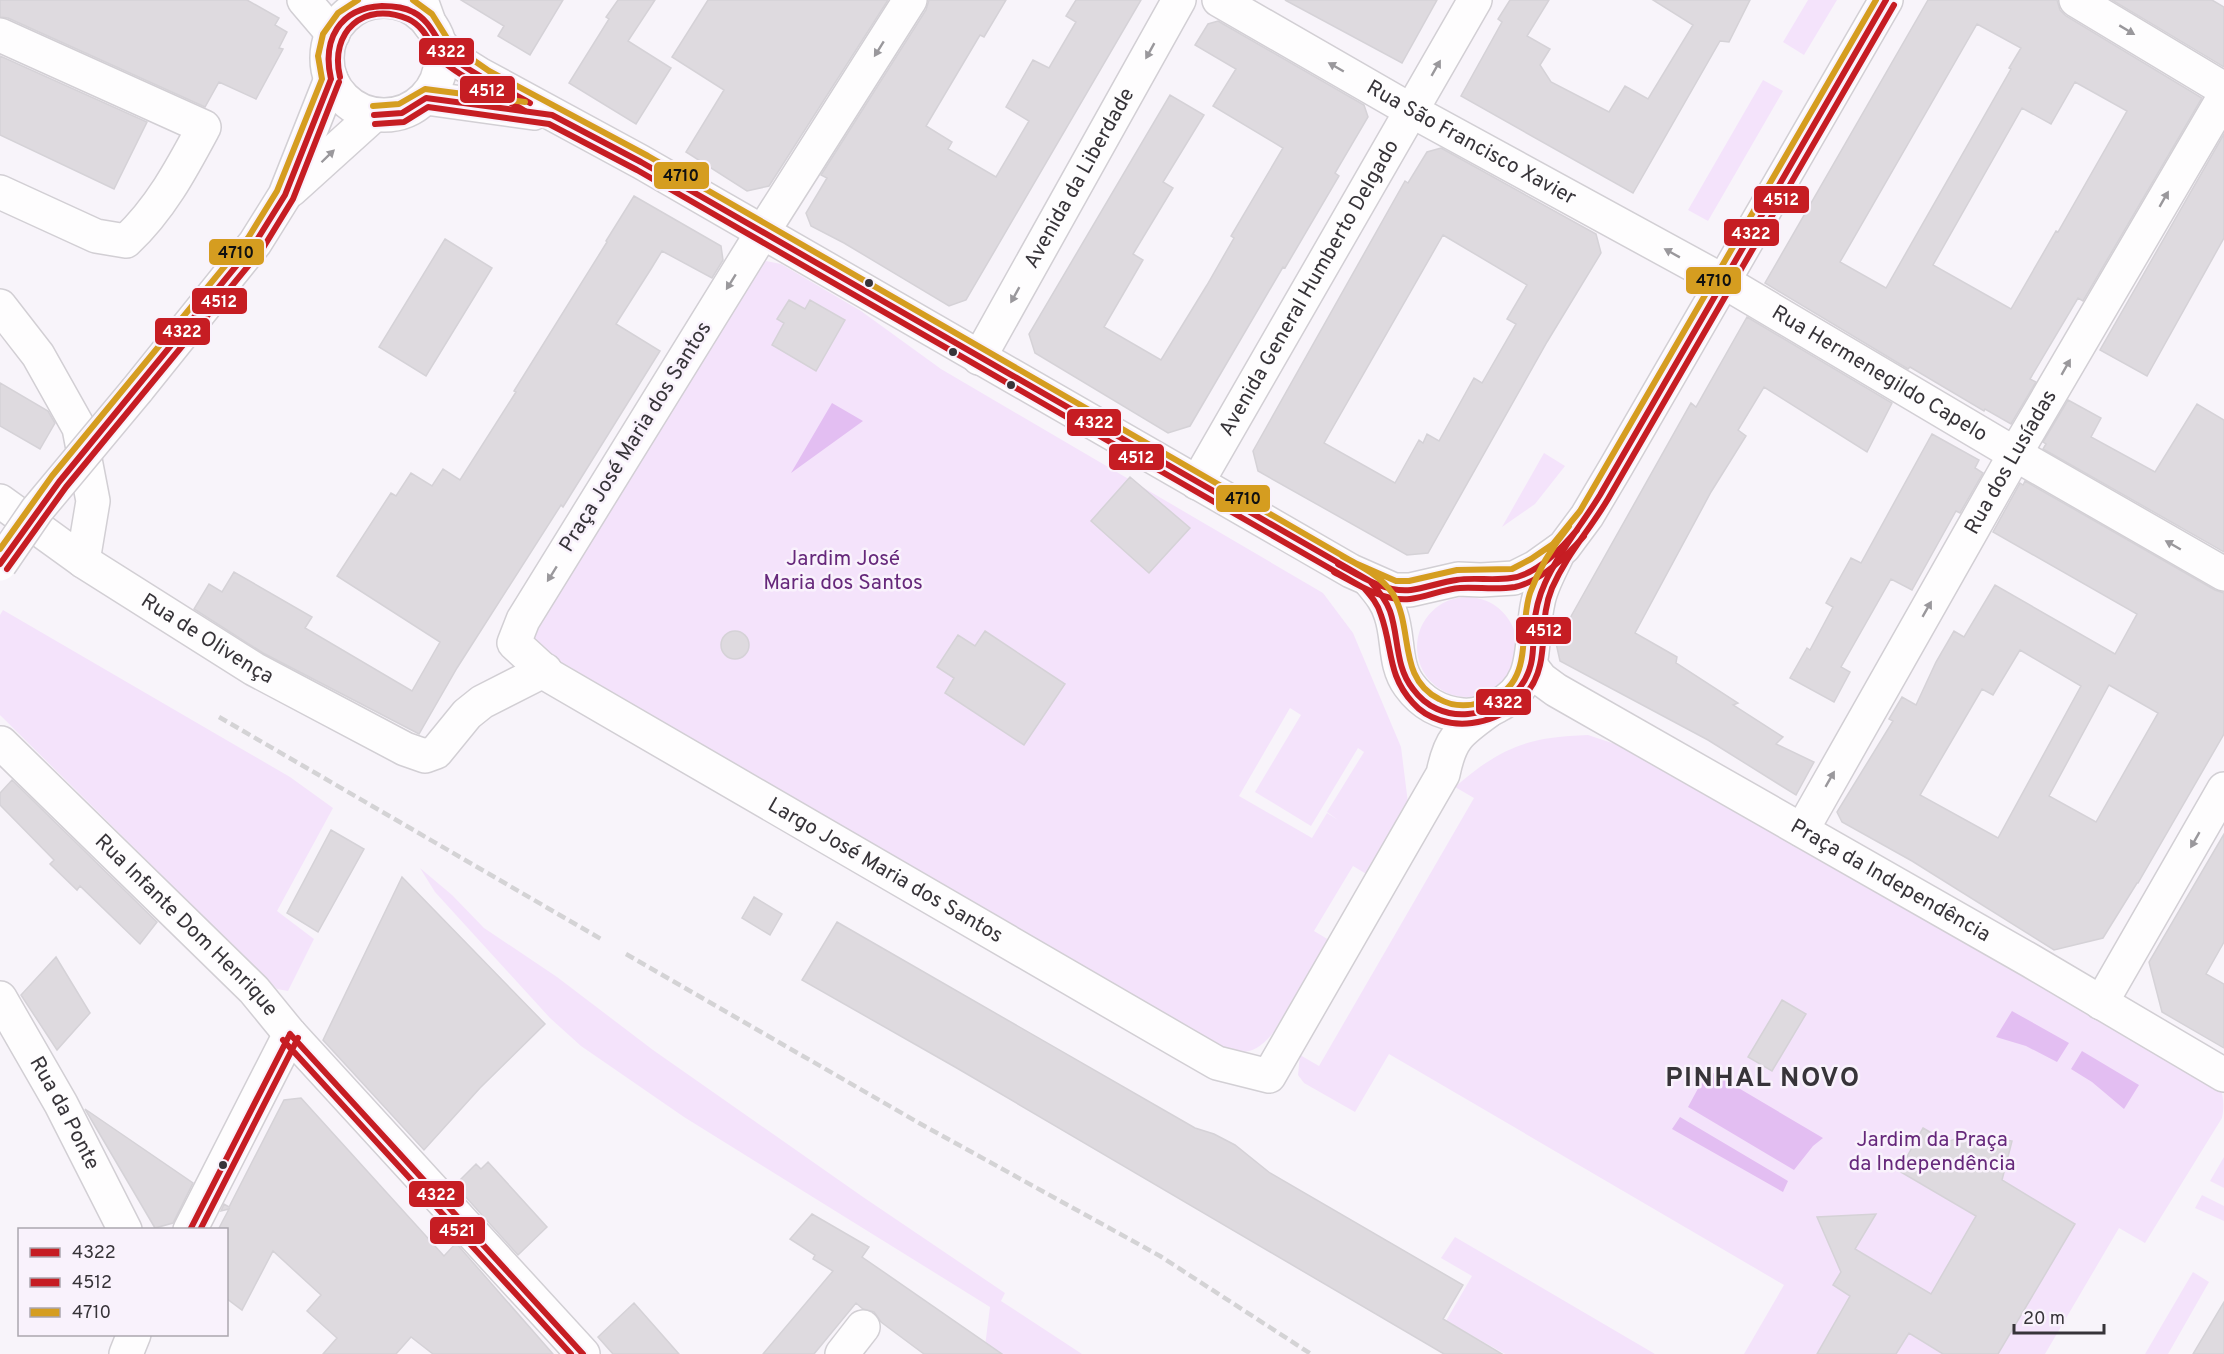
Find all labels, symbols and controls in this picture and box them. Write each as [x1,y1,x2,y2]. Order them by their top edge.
one-way arrow [2119,25,2135,36]
line badge: 4322 [418,37,475,66]
one-way arrow [873,41,884,57]
text: 4322 [426,43,466,63]
one-way arrow [1145,43,1156,59]
one-way arrow [1431,59,1441,76]
one-way arrow [1327,62,1344,72]
street label: Rua São Francisco Xavier [1362,74,1581,212]
line badge: 4512 [459,75,516,104]
text: 4512 [469,82,505,102]
street label: Avenida da Liberdade [1018,83,1141,273]
street label: Avenida General Humberto Delgado [1213,135,1405,441]
one-way arrow [321,149,335,163]
line badge: 4710 [653,161,710,190]
text: 4710 [663,167,699,187]
line badge: 4512 [1753,185,1810,214]
text: 4512 [1763,191,1799,211]
one-way arrow [2159,191,2170,207]
line badge: 4322 [1723,218,1780,247]
text: 4322 [1731,225,1771,245]
line badge: 4710 [208,238,265,266]
text: 4710 [218,244,254,264]
one-way arrow [1663,248,1680,258]
line badge: 4710 [1685,266,1742,295]
text: 4710 [1696,272,1732,292]
one-way arrow [726,274,737,290]
unlabelled marker [863,277,875,289]
line badge: 4512 [191,287,248,315]
one-way arrow [1009,287,1020,303]
text: 4512 [201,293,237,313]
street label: Rua Hermenegildo Capelo [1767,299,1992,448]
line badge: 4322 [154,317,211,346]
street label: Praça José Maria dos Santos [554,317,718,557]
text: 4322 [162,323,202,343]
unlabelled marker [947,346,959,358]
one-way arrow [2061,358,2071,375]
unlabelled marker [1005,379,1017,391]
street label: Rua dos Lusíadas [1959,385,2063,539]
line badge: 4322 [1066,408,1122,437]
text: 4322 [1074,414,1114,434]
line badge: 4512 [1108,443,1165,471]
text: 4512 [1118,449,1154,469]
line badge: 4710 [1215,484,1271,513]
text: 4710 [1225,490,1261,510]
one-way arrow [2165,540,2181,551]
park label: Jardim José Maria dos Santos [763,546,923,597]
one-way arrow [547,566,558,582]
street label: Rua de Olivença [136,587,278,690]
one-way arrow [1922,600,1932,617]
line badge: 4512 [1515,616,1572,645]
text: 4512 [1526,622,1562,642]
line badge: 4322 [1475,688,1532,716]
text: 4322 [1483,694,1523,714]
one-way arrow [1825,771,1836,787]
street label: Largo José Maria dos Santos [763,792,1008,949]
street label: Praça da Independência [1786,813,1995,948]
street label: Rua Infante Dom Henrique [89,828,284,1022]
one-way arrow [2190,832,2200,849]
street label: Rua da Ponte [23,1052,106,1174]
district label: PINHAL NOVO [1665,1062,1861,1096]
park label: Jardim da Praça da Independência [1848,1127,2016,1178]
unlabelled marker [217,1159,229,1171]
line badge: 4322 [408,1180,465,1208]
text: 4322 [416,1186,456,1206]
line badge: 4521 [429,1216,486,1245]
text: 4521 [439,1222,475,1242]
legend [18,1228,228,1336]
text: 4322 [72,1242,116,1265]
text: 4512 [72,1272,112,1295]
scale bar [2014,1297,2104,1335]
text: 4710 [72,1302,111,1325]
text: 20 m [2023,1308,2065,1331]

